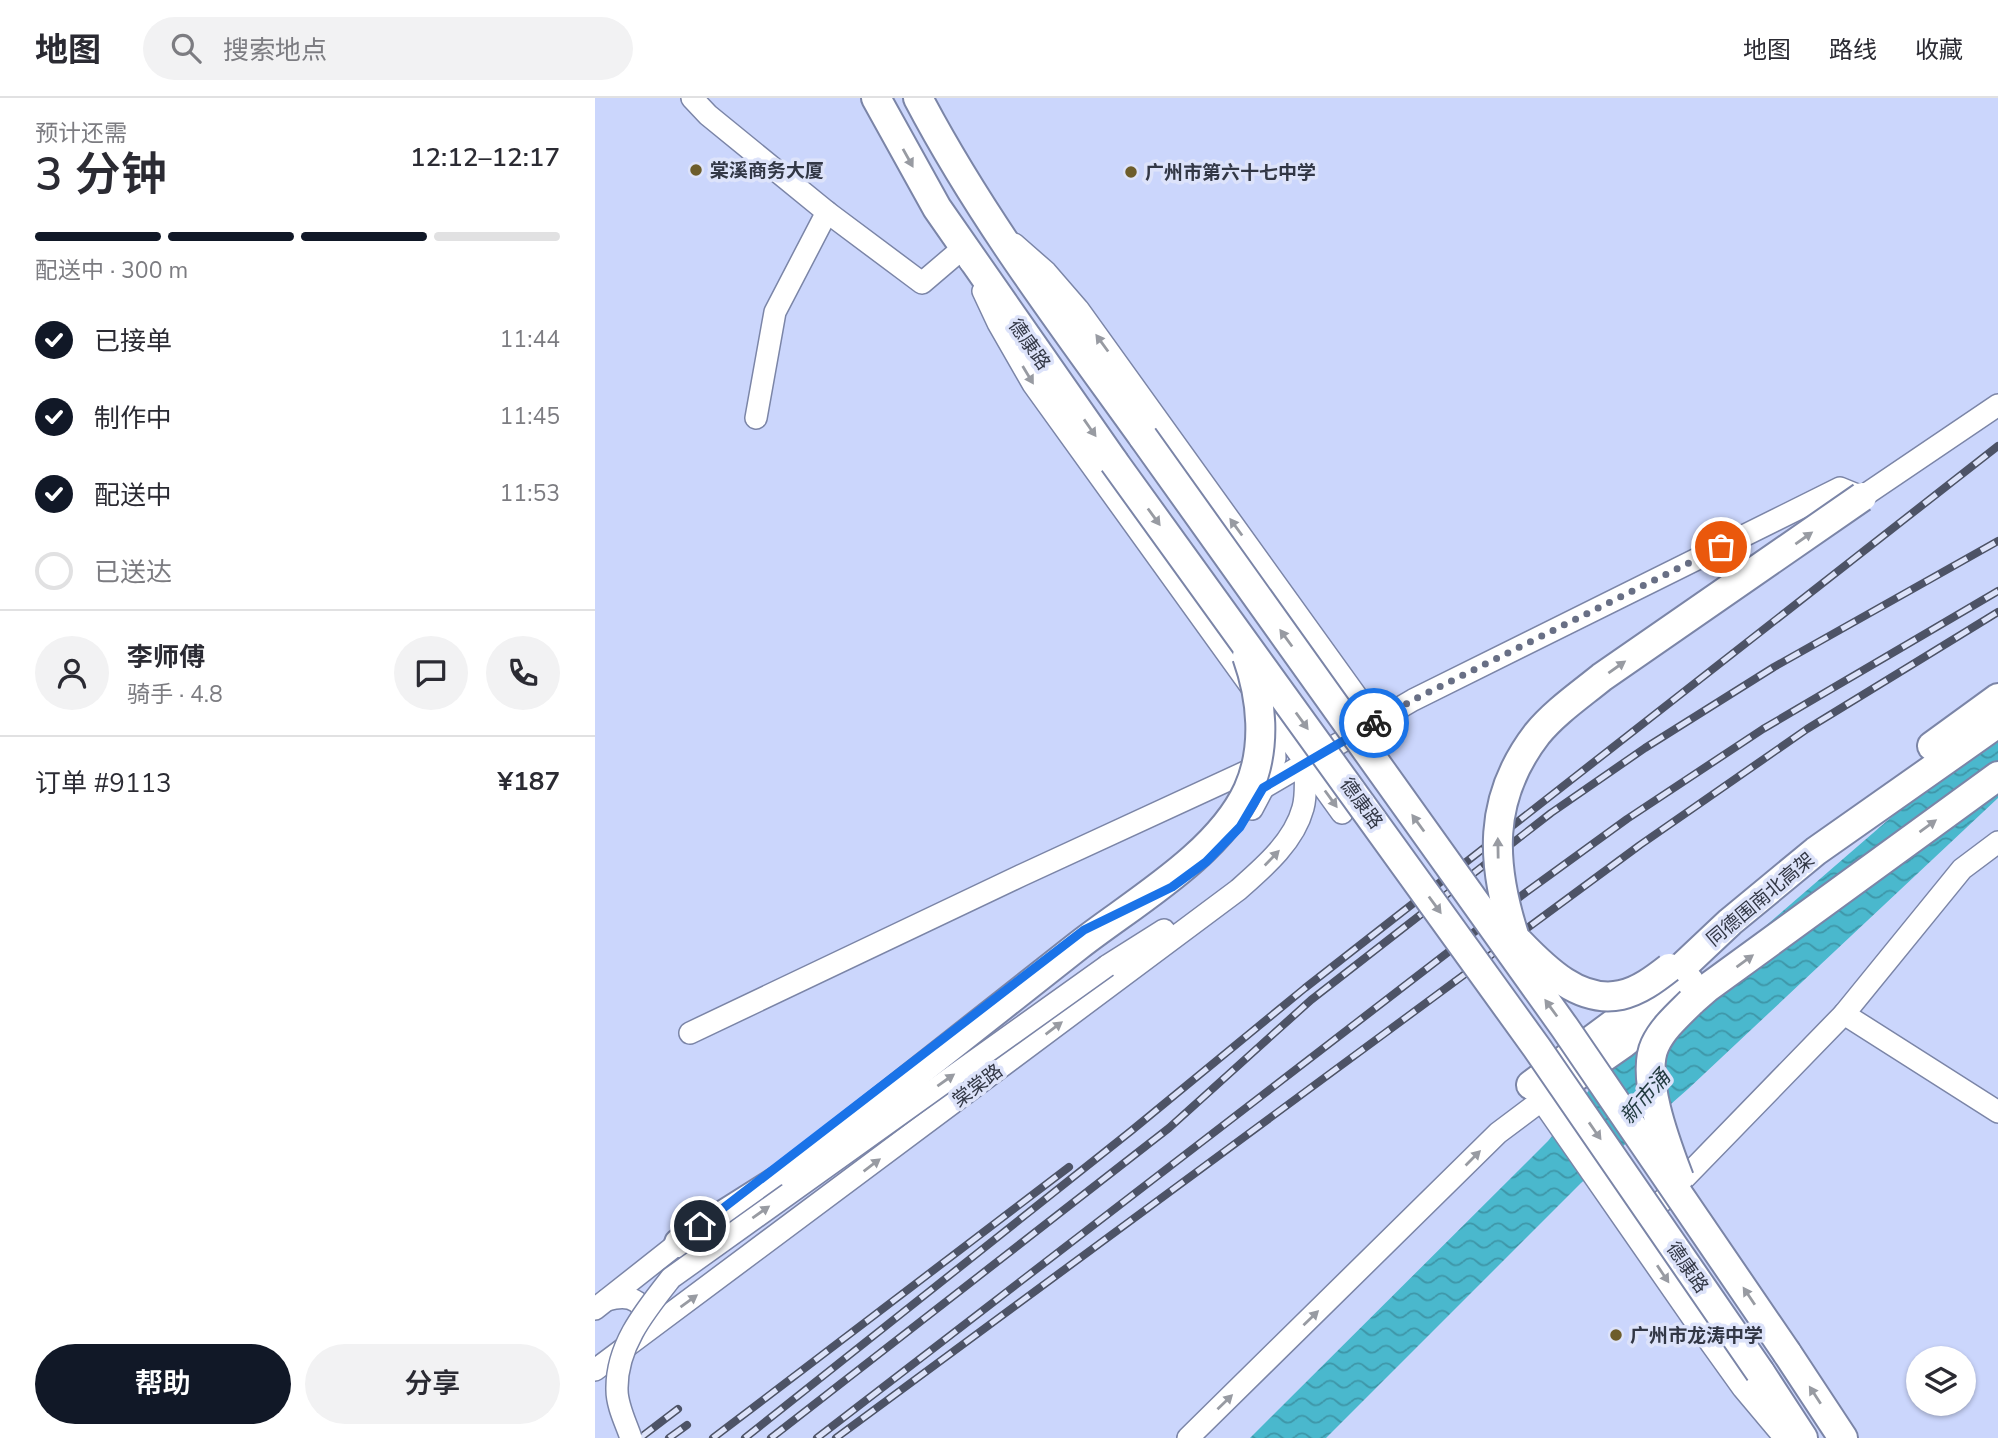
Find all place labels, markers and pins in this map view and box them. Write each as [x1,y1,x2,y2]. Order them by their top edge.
place label: 棠溪商务大厦 [710,158,824,184]
place label: 广州市第六十七中学 [1145,160,1316,186]
marker: 棠溪商务大厦 [688,162,704,178]
marker: 广州市第六十七中学 [1123,164,1139,180]
pin [1691,517,1751,577]
pin [670,1196,730,1256]
place label: 广州市龙涛中学 [1630,1323,1763,1349]
marker: 广州市龙涛中学 [1608,1327,1624,1343]

